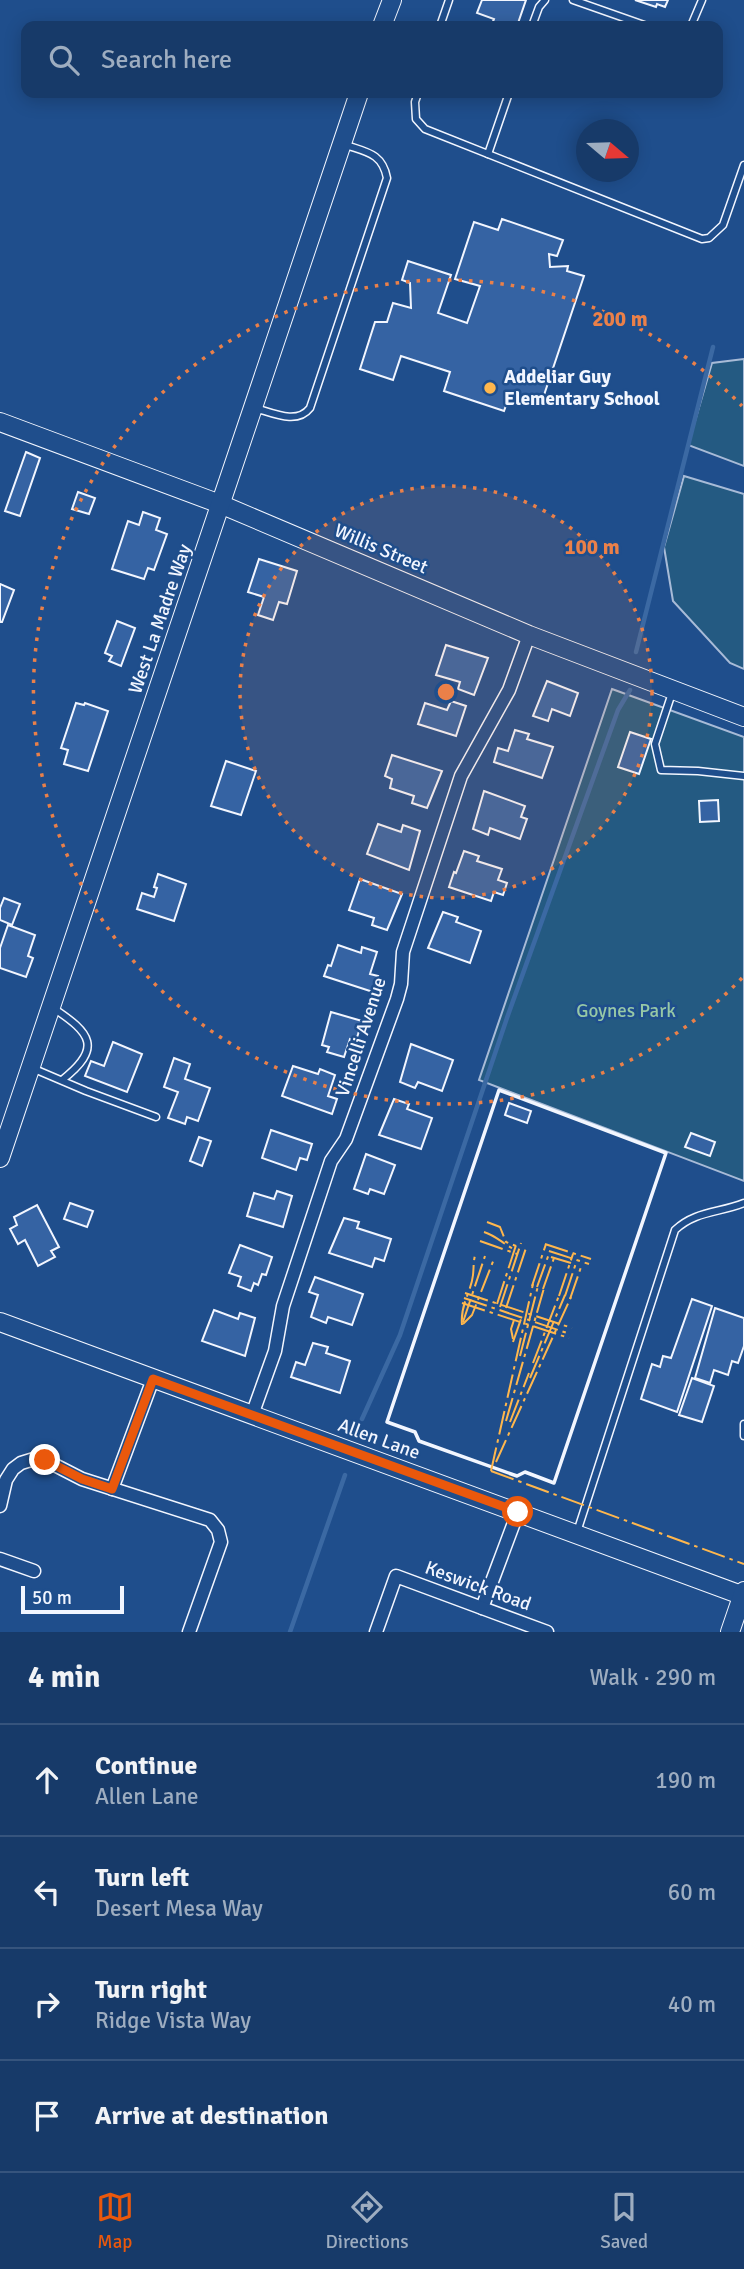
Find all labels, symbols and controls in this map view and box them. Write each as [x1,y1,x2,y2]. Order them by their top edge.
search box [21,21,723,98]
icon: search [45,41,83,79]
text: Search here [101,44,232,76]
north arrow [576,119,639,182]
text: 200 m [592,306,648,332]
place label: Addeliar Guy Elementary School [504,365,660,411]
marker: Addeliar Guy Elementary School [482,380,498,396]
street label: Willis Street [331,519,432,580]
text: 100 m [564,534,620,560]
street label: West La Madre Way [123,541,197,697]
centre of rings [434,680,458,704]
street label: Vincelli Avenue [330,974,392,1100]
park label: Goynes Park [576,999,676,1023]
street label: Allen Lane [335,1413,423,1465]
route end [29,1444,60,1475]
route start [502,1496,533,1527]
street label: Keswick Road [422,1556,534,1616]
scale bar [21,1583,124,1615]
text: 50 m [32,1586,72,1610]
text: 4 min [28,1659,100,1696]
text: Walk · 290 m [590,1663,716,1692]
text: Continue [95,1750,197,1782]
icon: ahead [28,1761,66,1799]
text: 190 m [655,1766,716,1795]
text: Allen Lane [95,1782,198,1811]
text: Turn left [95,1862,189,1894]
icon: left [28,1873,66,1911]
text: 60 m [668,1878,716,1907]
text: Desert Mesa Way [95,1894,263,1923]
text: Turn right [95,1974,207,2006]
icon: right [28,1985,66,2023]
text: 40 m [668,1990,716,2019]
text: Ridge Vista Way [95,2006,251,2035]
icon: arrive [28,2097,66,2135]
text: Arrive at destination [95,2100,328,2132]
tab: Map [96,2188,134,2254]
tab: Directions [326,2188,409,2254]
tab: Saved [600,2188,648,2254]

